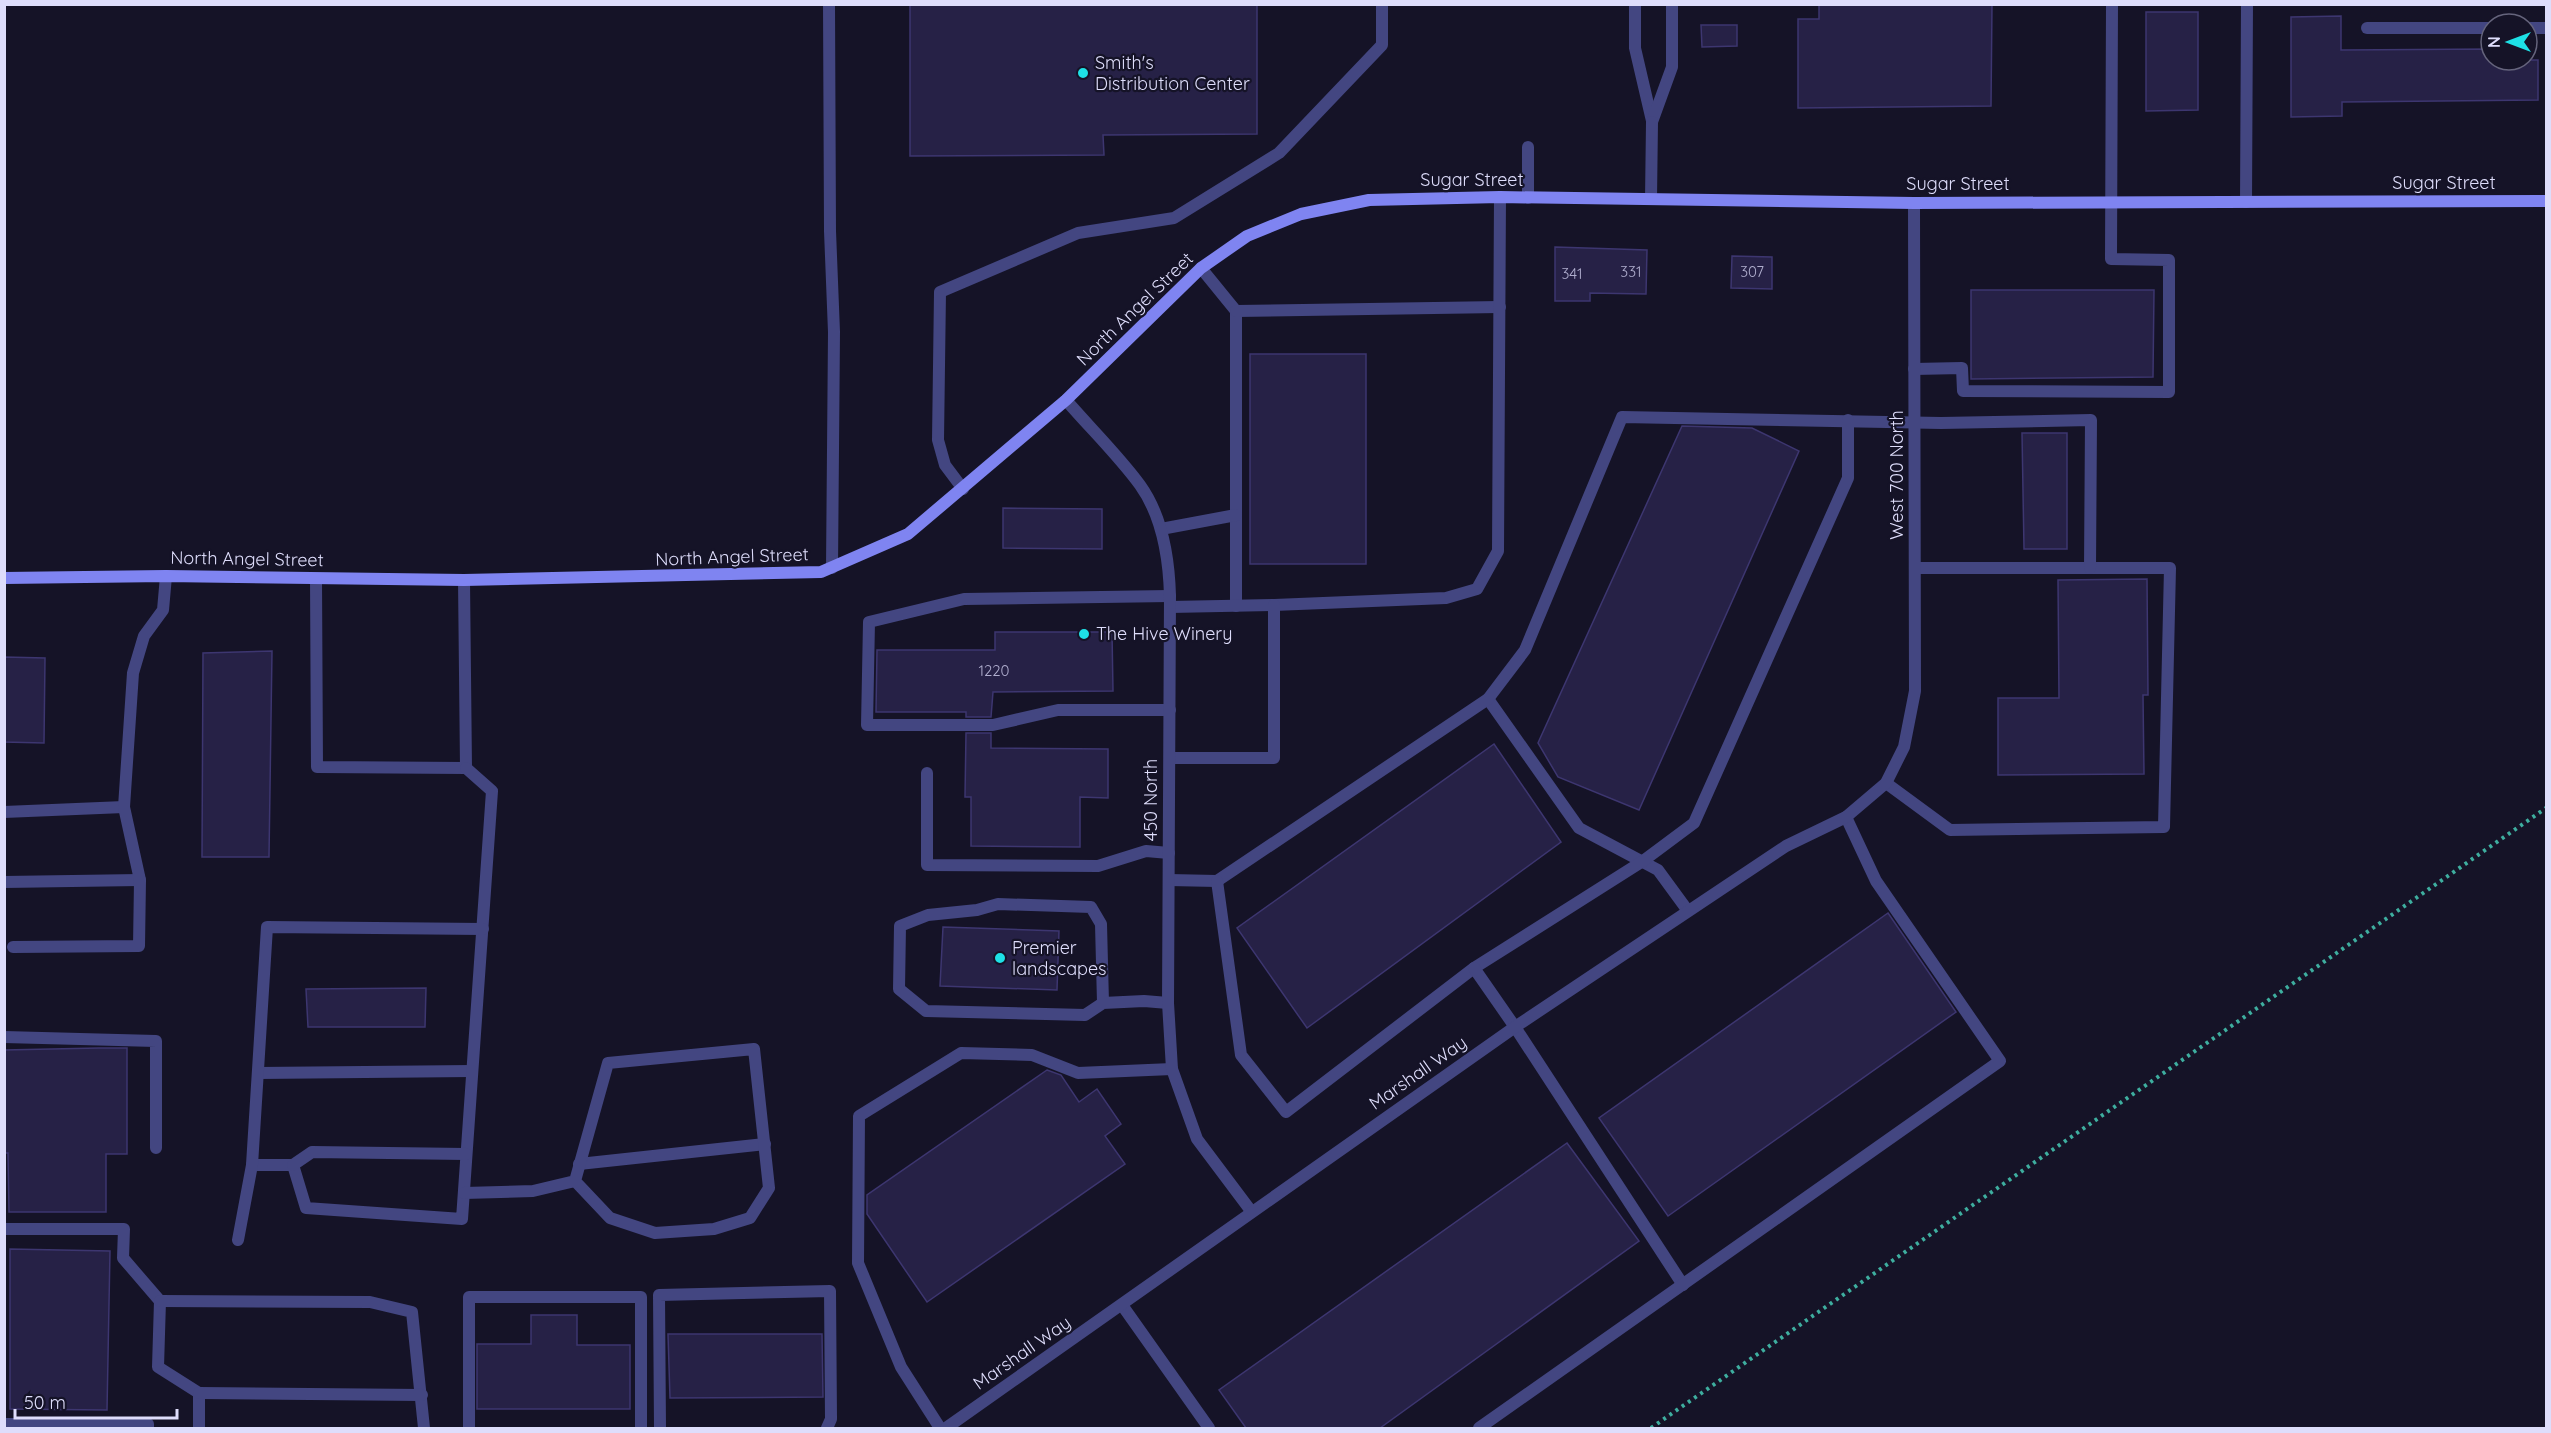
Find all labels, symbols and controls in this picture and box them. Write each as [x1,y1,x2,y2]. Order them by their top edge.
north arrow [2479,12,2539,72]
text: N [2484,36,2504,48]
place label: Smith's Distribution Center [1095,51,1250,95]
marker: Smith's Distribution Center [1076,66,1090,80]
street label: Sugar Street [1420,168,1524,191]
street label: Sugar Street [2392,171,2496,194]
street label: Sugar Street [1906,172,2010,195]
street label: North Angel Street [1071,247,1198,370]
house number: 331 [1620,262,1642,281]
house number: 307 [1740,262,1764,281]
house number: 341 [1561,264,1583,283]
street label: West 700 North [1885,410,1908,540]
street label: North Angel Street [655,542,809,571]
street label: North Angel Street [170,546,324,571]
place label: The Hive Winery [1096,622,1232,645]
marker: The Hive Winery [1077,627,1091,641]
house number: 1220 [978,661,1010,680]
street label: 450 North [1139,759,1162,841]
place label: Premier landscapes [1012,936,1107,980]
marker: Premier landscapes [993,951,1007,965]
street label: Marshall Way [1364,1031,1471,1115]
street label: Marshall Way [968,1311,1075,1395]
scale bar [15,1382,177,1420]
text: 50 m [24,1391,66,1414]

